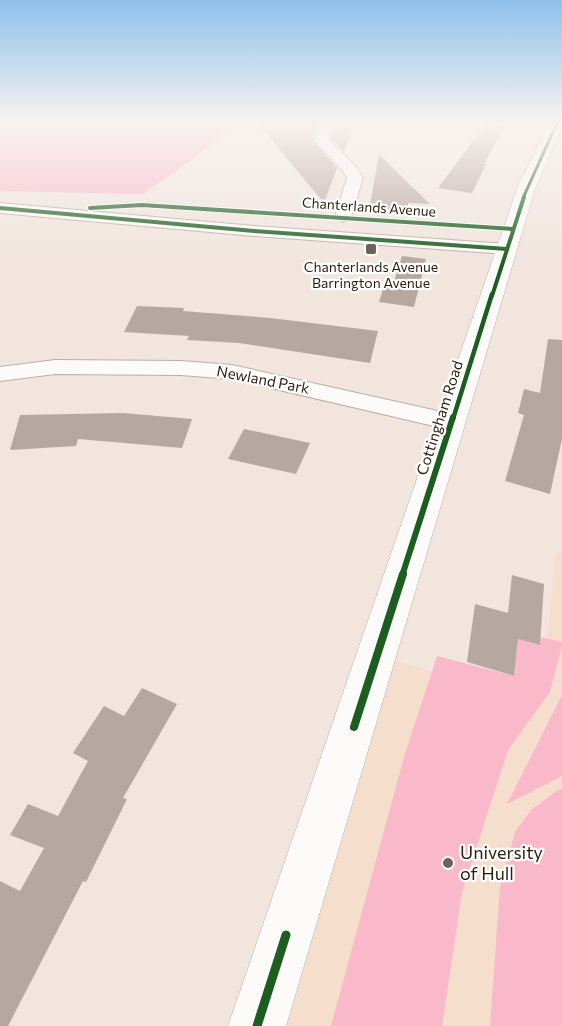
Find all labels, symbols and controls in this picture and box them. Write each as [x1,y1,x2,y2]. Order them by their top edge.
street label: Chanterlands Avenue [301,193,437,220]
marker: Chanterlands Avenue Barrington Avenue [364,242,378,256]
place label: Chanterlands Avenue Barrington Avenue [304,258,438,291]
street label: Cottingham Road [412,358,466,477]
street label: Newland Park [215,361,311,397]
place label: University of Hull [460,841,543,884]
marker: University of Hull [441,856,455,870]

